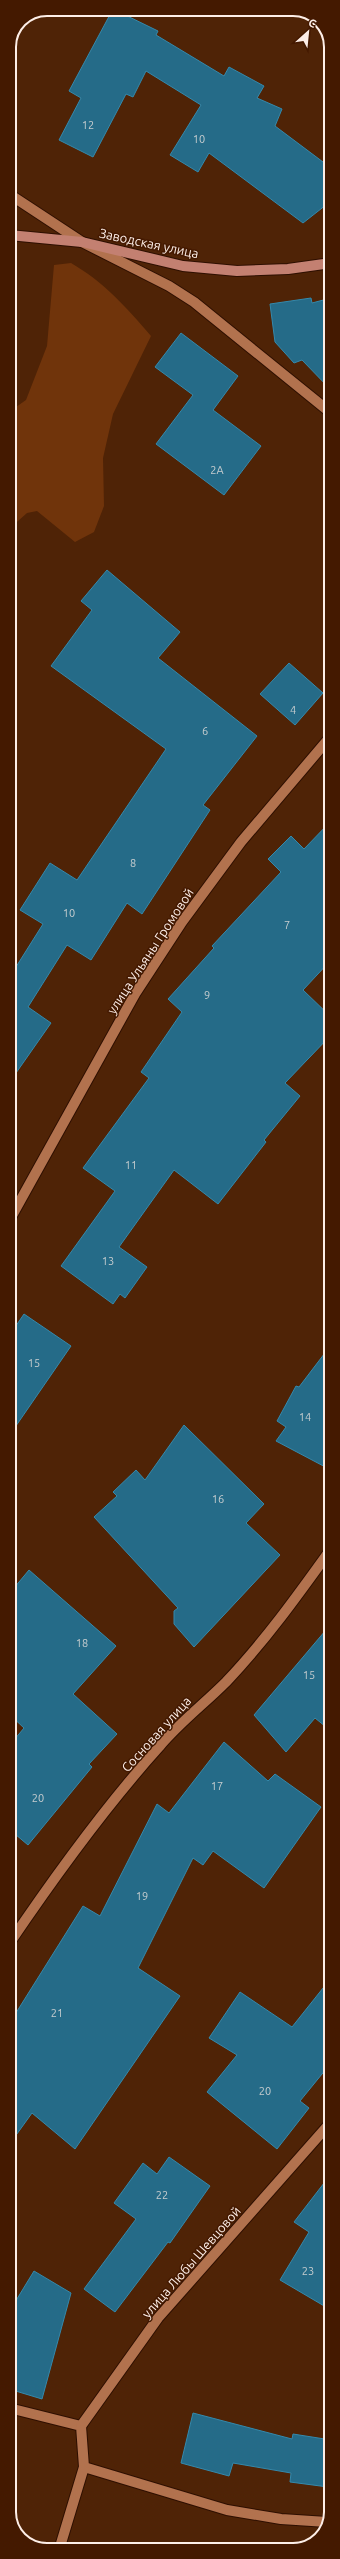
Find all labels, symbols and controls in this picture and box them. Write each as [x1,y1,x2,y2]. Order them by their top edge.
north arrow [288,12,328,52]
text: С [307,16,318,30]
house number: 12 [82,119,94,131]
house number: 10 [193,133,205,145]
street label: Заводская улица [98,226,200,260]
house number: 2А [210,464,225,476]
house number: 4 [290,704,296,716]
house number: 6 [202,725,208,737]
house number: 8 [130,857,136,869]
street label: улица Ульяны Громовой [104,886,196,1016]
house number: 10 [63,907,75,919]
house number: 7 [284,919,290,931]
house number: 9 [204,989,210,1001]
house number: 11 [125,1159,137,1171]
house number: 13 [102,1255,114,1267]
house number: 15 [28,1357,40,1369]
house number: 14 [299,1411,311,1423]
house number: 16 [212,1493,224,1505]
house number: 18 [76,1637,88,1649]
house number: 15 [303,1669,315,1681]
street label: Сосновая улица [119,1694,193,1774]
house number: 17 [211,1780,223,1792]
house number: 20 [32,1792,44,1804]
house number: 19 [136,1890,148,1902]
house number: 21 [51,2007,63,2019]
house number: 20 [259,2085,271,2097]
house number: 22 [156,2189,168,2201]
street label: улица Любы Шевцовой [139,2204,243,2320]
house number: 23 [302,2265,314,2277]

